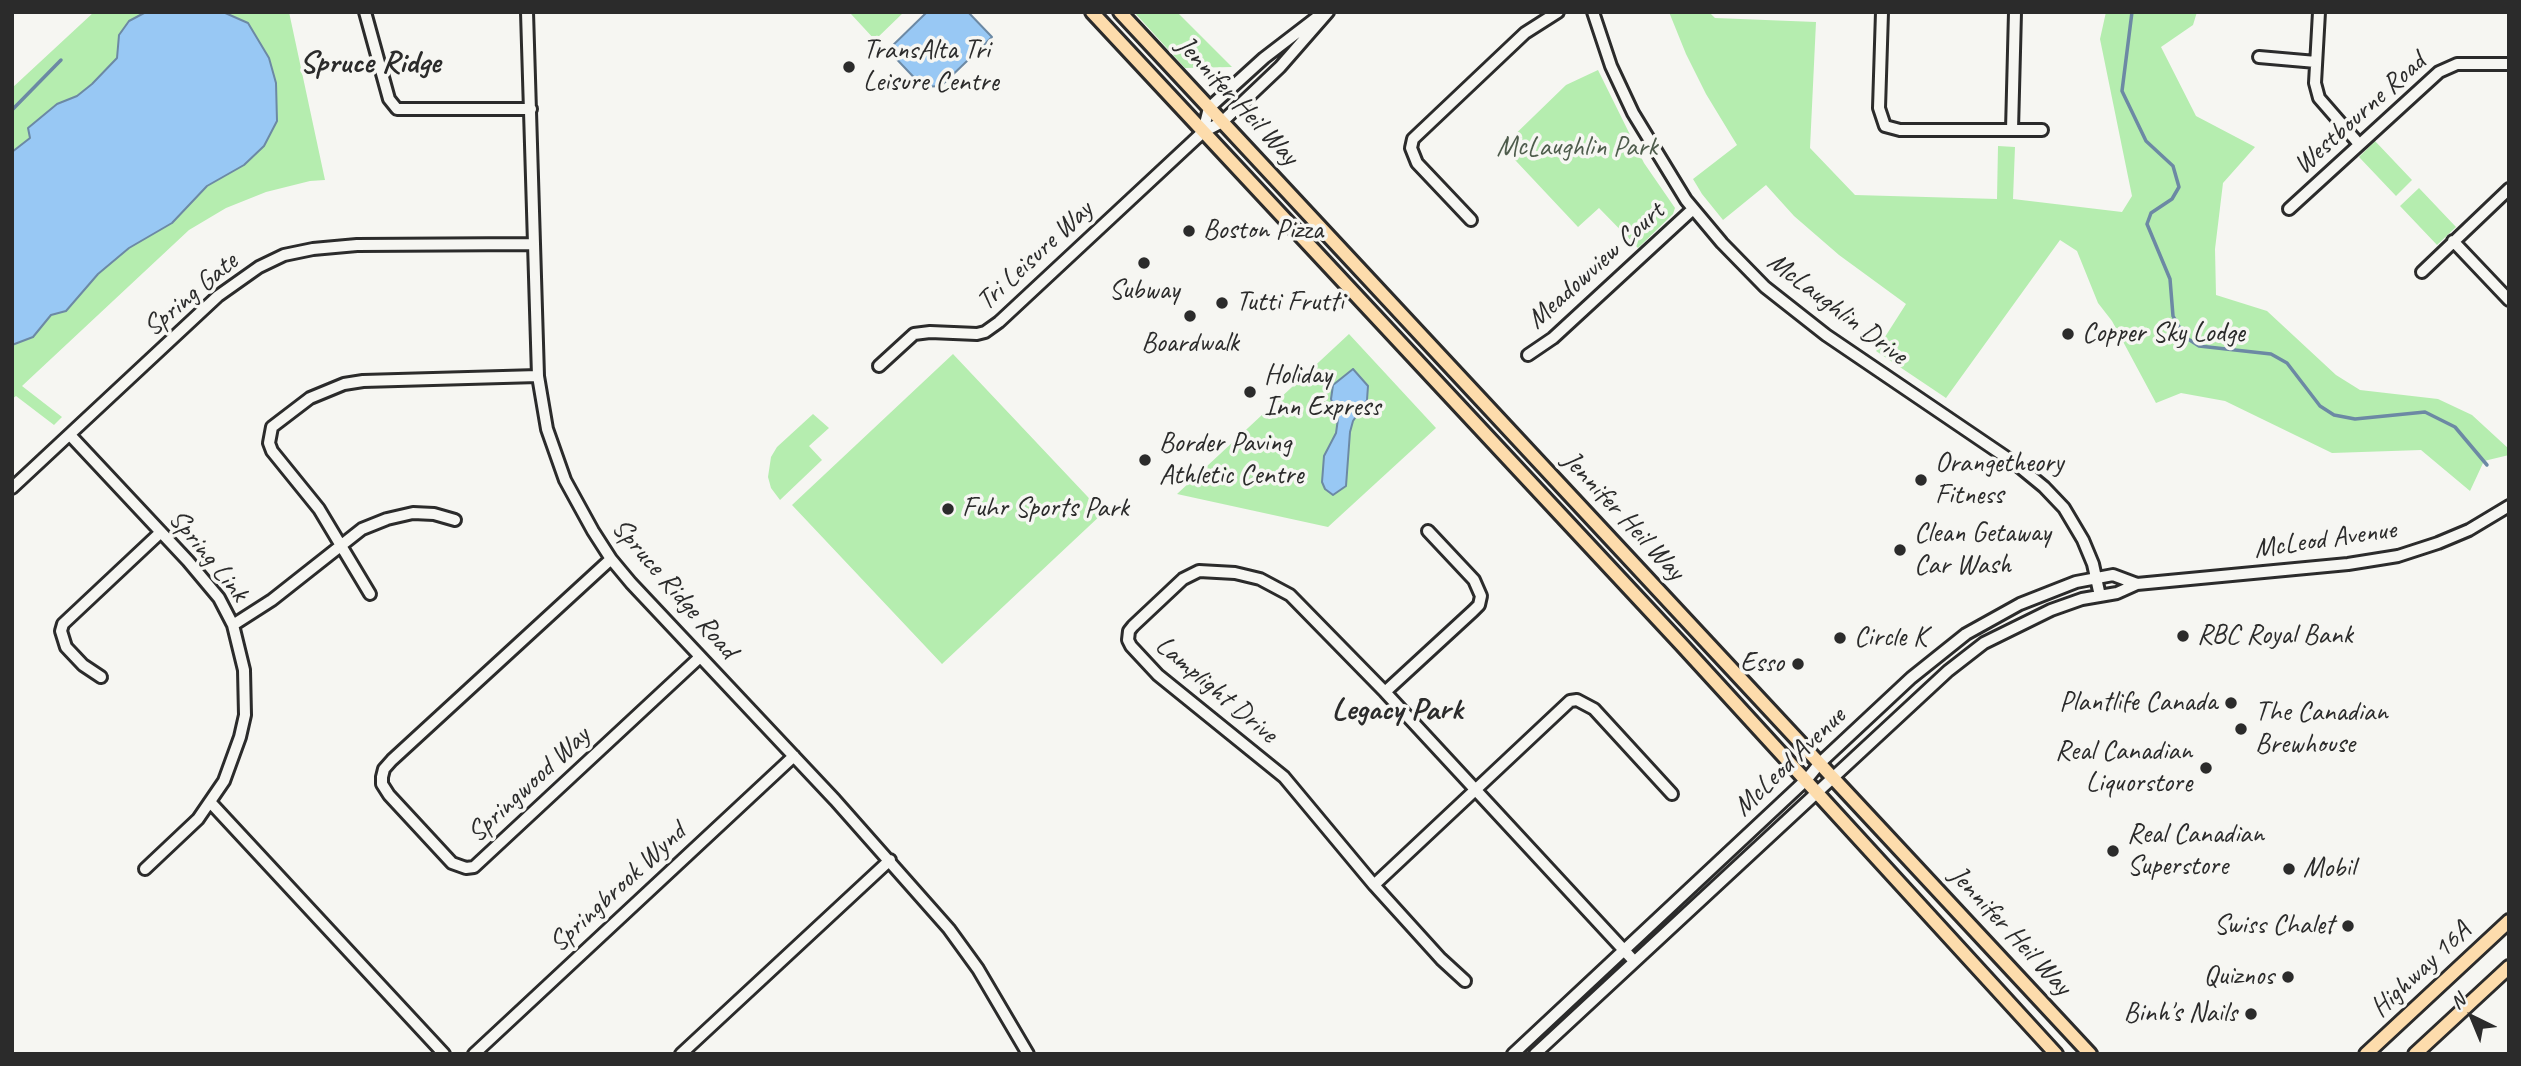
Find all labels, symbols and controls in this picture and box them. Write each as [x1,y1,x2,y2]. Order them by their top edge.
street label: Jennifer Heil Way [1168,29,1306,173]
place label: TransAlta Tri Leisure Centre [863,34,998,100]
district label: Spruce Ridge [300,45,440,83]
street label: Westbourne Road [2287,46,2433,182]
marker: TransAlta Tri Leisure Centre [841,59,857,75]
park label: McLaughlin Park [1496,131,1658,165]
street label: Tri Leisure Way [970,194,1100,318]
street label: Meadowview Court [1520,195,1672,337]
place label: Boston Pizza [1203,214,1323,248]
marker: Boston Pizza [1181,223,1197,239]
street label: McLaughlin Drive [1760,245,1914,373]
street label: Spring Gate [137,246,245,344]
marker: Subway [1136,255,1152,271]
place label: Subway [1109,274,1179,308]
place label: Tutti Frutti [1236,286,1344,320]
marker: Tutti Frutti [1214,295,1230,311]
marker: Boardwalk [1182,308,1198,324]
place label: Copper Sky Lodge [2082,317,2245,351]
marker: Copper Sky Lodge [2060,326,2076,342]
place label: Boardwalk [1141,327,1239,361]
place label: Holiday Inn Express [1264,359,1380,425]
marker: Holiday Inn Express [1242,384,1258,400]
place label: Border Paving Athletic Centre [1159,427,1303,493]
street label: Jennifer Heil Way [1554,444,1692,588]
place label: Orangetheory Fitness [1935,447,2063,513]
marker: Border Paving Athletic Centre [1137,452,1153,468]
marker: Orangetheory Fitness [1913,472,1929,488]
place label: Fuhr Sports Park [962,492,1129,526]
marker: Fuhr Sports Park [940,501,956,517]
street label: Spring Link [161,503,255,609]
street label: Spruce Ridge Road [604,512,744,666]
street label: McLeod Avenue [2252,513,2398,567]
place label: Clean Getaway Car Wash [1914,517,2051,583]
marker: Clean Getaway Car Wash [1892,542,1908,558]
place label: RBC Royal Bank [2197,619,2353,653]
place label: Circle K [1854,621,1927,655]
marker: RBC Royal Bank [2175,628,2191,644]
street label: Lamplight Drive [1148,629,1284,751]
marker: Circle K [1832,630,1848,646]
place label: Esso [1740,647,1784,681]
marker: Esso [1790,656,1806,672]
place label: Plantlife Canada [2059,686,2217,720]
district label: Legacy Park [1332,692,1462,730]
marker: Plantlife Canada [2223,695,2239,711]
place label: The Canadian Brewhouse [2255,696,2388,762]
street label: McLeod Avenue [1727,700,1853,824]
street label: Springwood Way [461,720,597,850]
marker: The Canadian Brewhouse [2233,721,2249,737]
place label: Real Canadian Liquorstore [2055,735,2192,801]
marker: Real Canadian Liquorstore [2198,760,2214,776]
street label: Springbrook Wynd [543,816,693,960]
place label: Real Canadian Superstore [2127,818,2264,884]
marker: Real Canadian Superstore [2105,843,2121,859]
place label: Mobil [2303,852,2355,886]
street label: Jennifer Heil Way [1941,859,2079,1003]
marker: Mobil [2281,861,2297,877]
place label: Swiss Chalet [2214,909,2334,943]
street label: Highway 16A [2364,915,2478,1025]
marker: Swiss Chalet [2340,918,2356,934]
place label: Quiznos [2203,960,2274,994]
marker: Quiznos [2280,969,2296,985]
north arrow [2437,982,2507,1052]
text: N [2445,989,2470,1014]
place label: Binh's Nails [2123,997,2237,1031]
marker: Binh's Nails [2243,1006,2259,1022]

